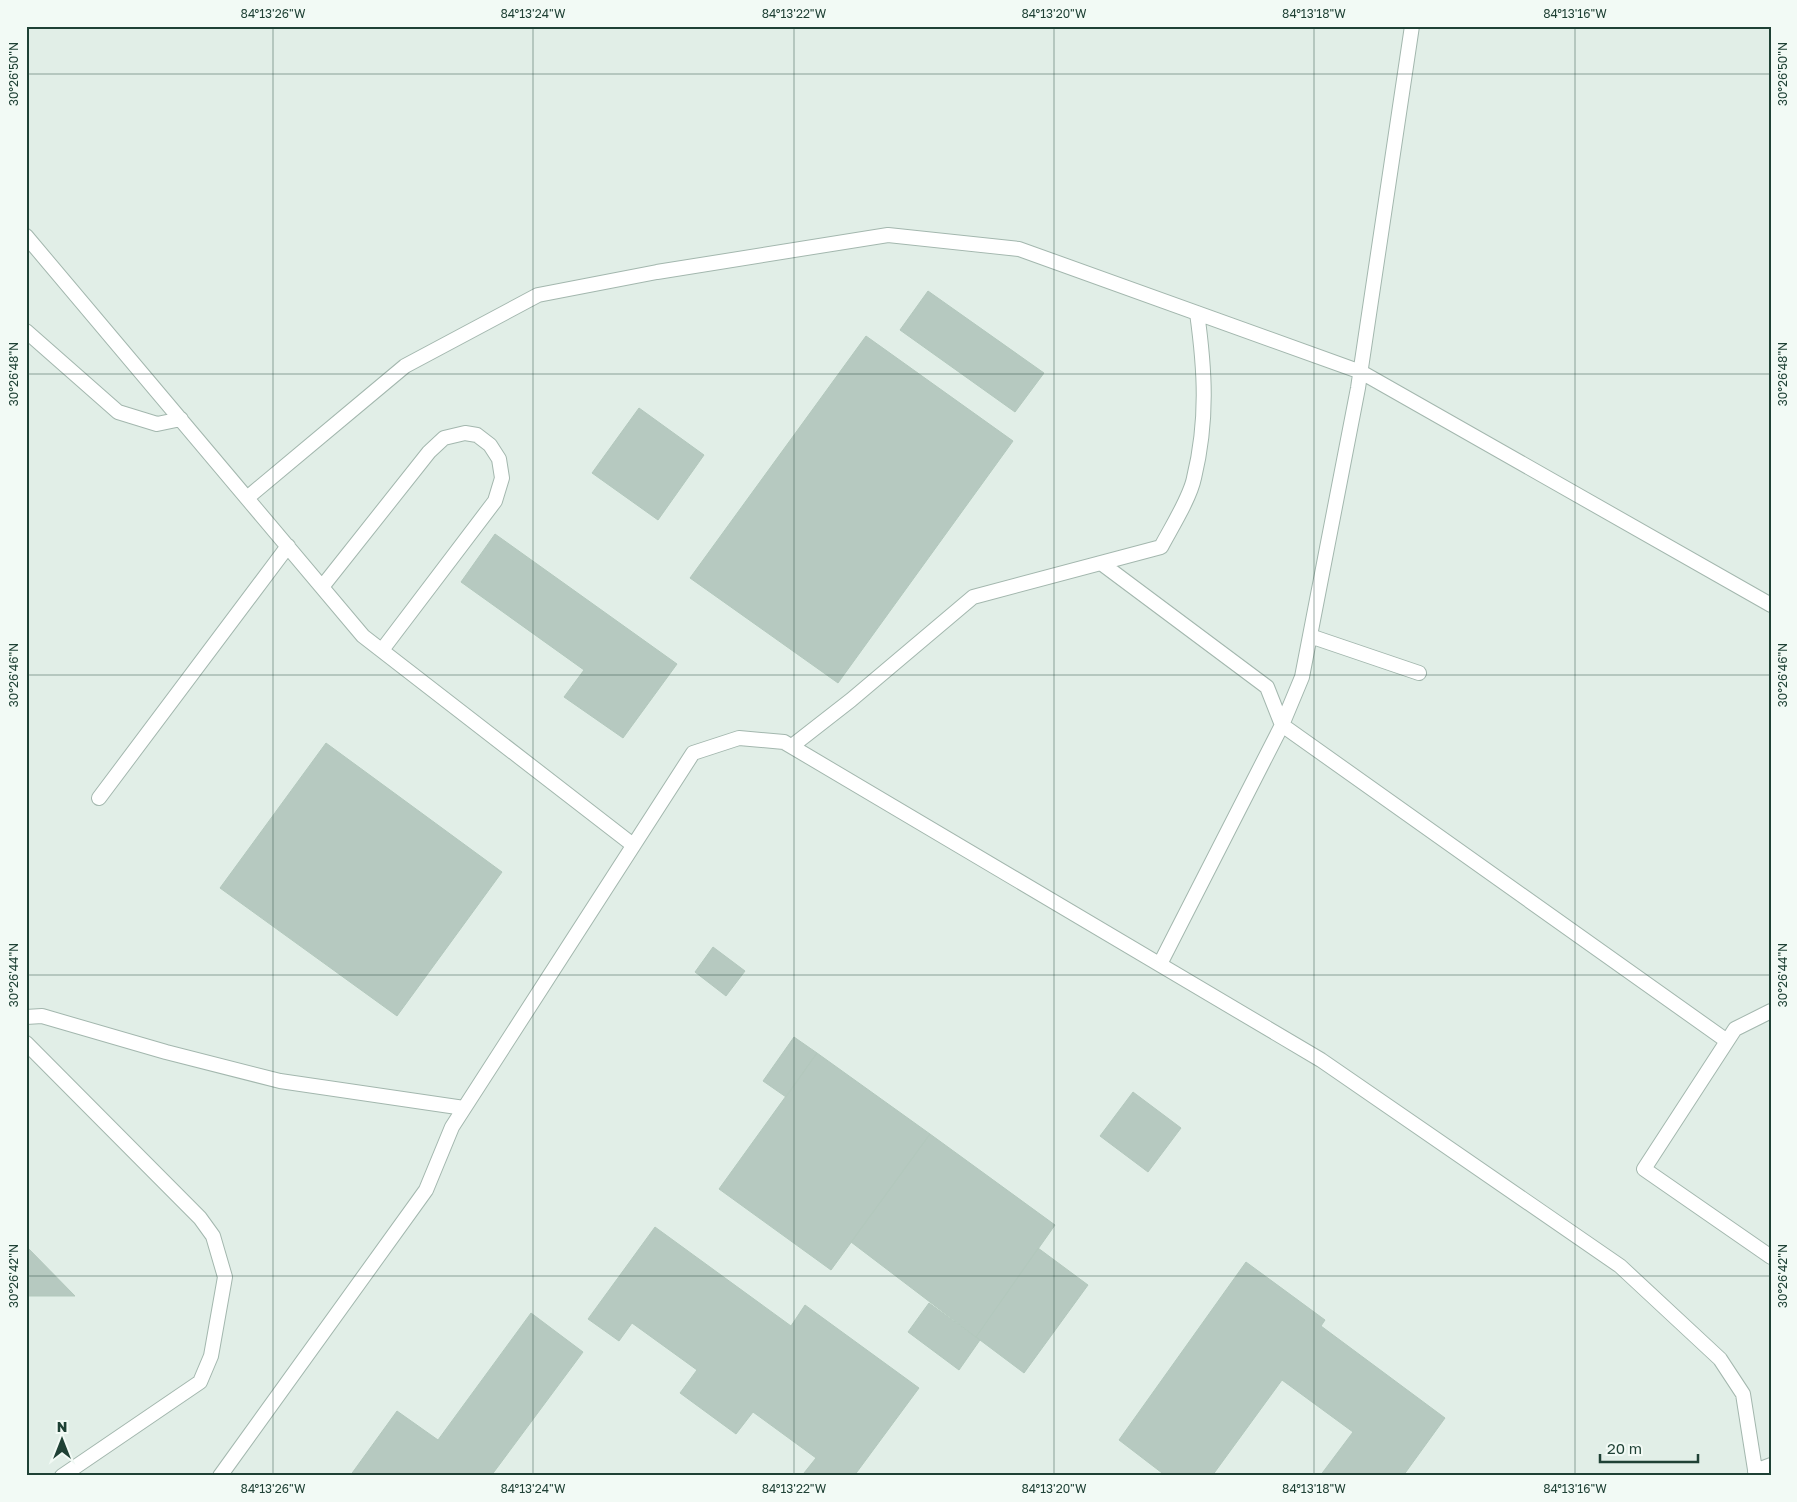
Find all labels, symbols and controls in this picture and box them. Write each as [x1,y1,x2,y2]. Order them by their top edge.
text: 84°13'26"W [241,6,306,21]
text: 84°13'24"W [501,6,566,21]
text: 84°13'22"W [762,6,827,21]
text: 84°13'20"W [1021,6,1087,21]
text: 84°13'18"W [1282,6,1346,21]
text: 84°13'16"W [1543,6,1607,21]
text: 30°26'50"N [6,42,21,106]
text: 30°26'50"N [1775,42,1790,106]
text: 30°26'48"N [6,342,21,406]
text: 30°26'48"N [1775,342,1790,406]
text: 30°26'46"N [6,643,21,707]
text: 30°26'46"N [1775,643,1790,707]
text: 30°26'44"N [6,943,21,1007]
text: 30°26'44"N [1775,943,1790,1007]
text: 30°26'42"N [6,1244,21,1308]
text: 30°26'42"N [1775,1244,1790,1308]
north arrow [38,1414,88,1464]
text: N [57,1418,67,1435]
scale bar [1600,1432,1697,1464]
text: 20 m [1607,1439,1642,1457]
text: 84°13'26"W [241,1481,306,1496]
text: 84°13'24"W [501,1481,566,1496]
text: 84°13'22"W [762,1481,827,1496]
text: 84°13'20"W [1021,1481,1087,1496]
text: 84°13'18"W [1282,1481,1346,1496]
text: 84°13'16"W [1543,1481,1607,1496]

